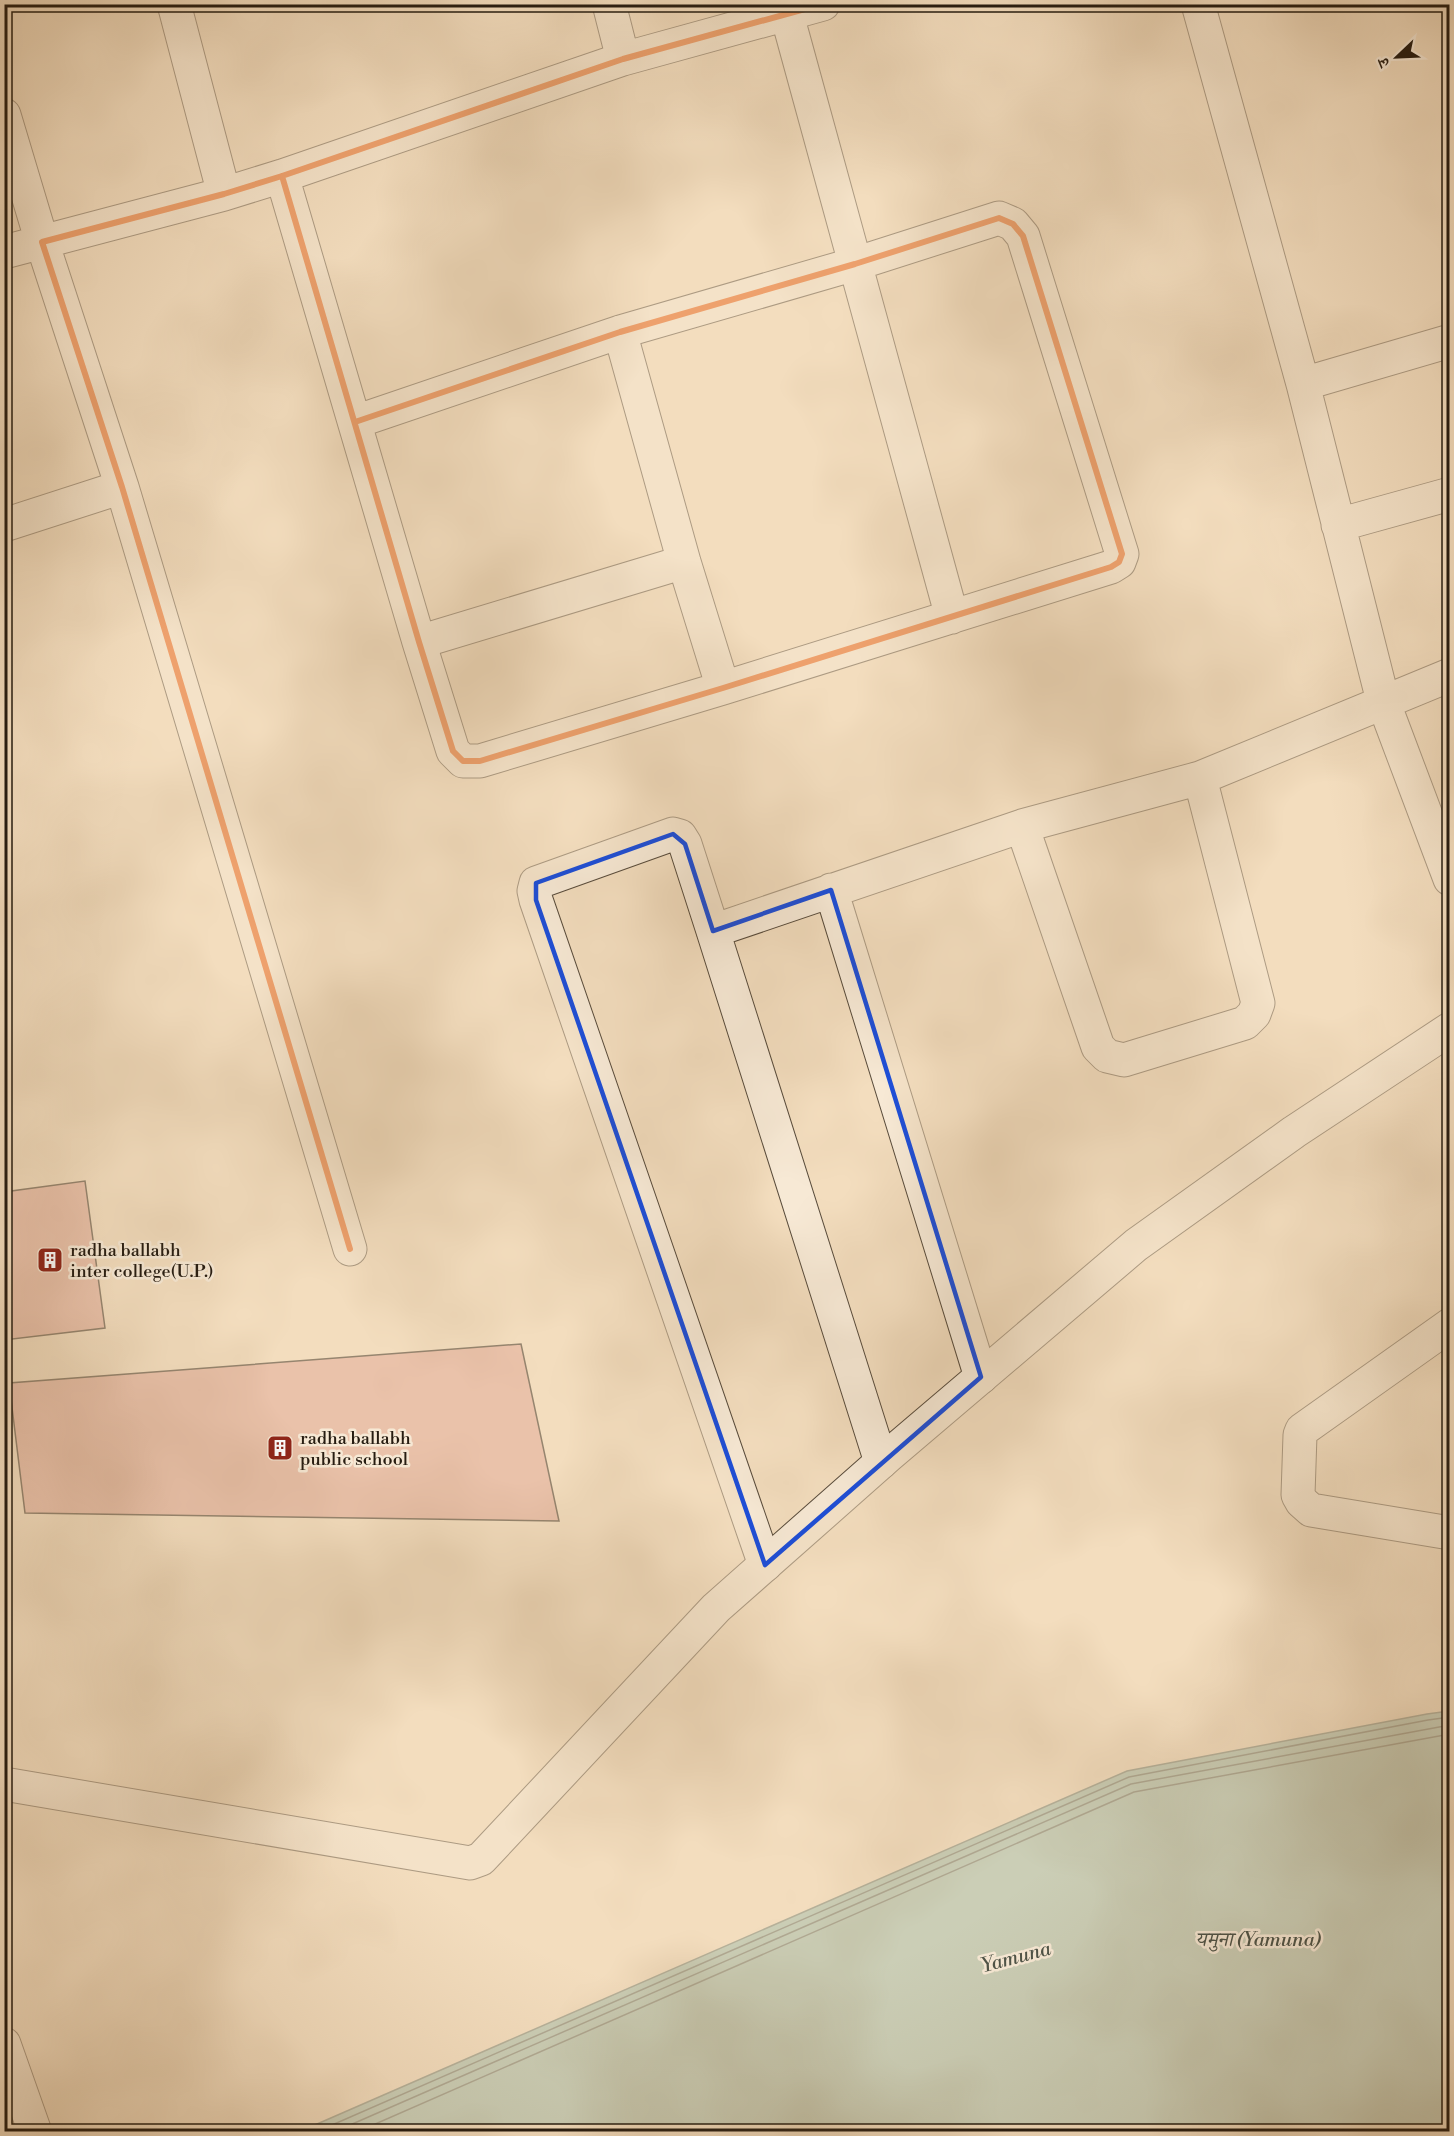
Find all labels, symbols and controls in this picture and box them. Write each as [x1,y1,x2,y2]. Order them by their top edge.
north arrow [1367,27,1427,87]
text: उ [1373,53,1395,71]
place label: radha ballabh inter college(U.P.) [70,1239,214,1283]
building icon: radha ballabh inter college(U.P.) [35,1245,65,1275]
place label: radha ballabh public school [300,1427,411,1471]
building icon: radha ballabh public school [265,1433,295,1463]
water label: यमुना (Yamuna) [1195,1928,1322,1953]
water label: Yamuna [978,1936,1055,1979]

